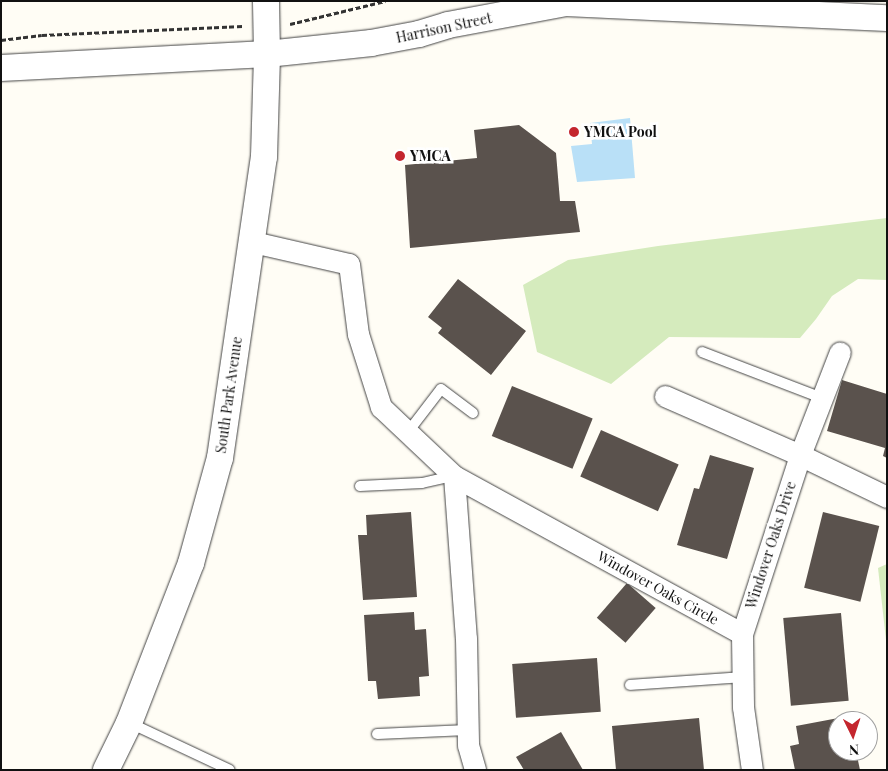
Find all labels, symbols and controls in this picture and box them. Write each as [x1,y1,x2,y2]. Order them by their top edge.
street label: Harrison Street [395,10,493,46]
place label: YMCA Pool [584,124,657,140]
marker: YMCA Pool [568,126,580,138]
place label: YMCA [410,148,451,164]
marker: YMCA [394,150,406,162]
street label: South Park Avenue [212,335,246,455]
street label: Windover Oaks Drive [742,479,800,611]
street label: Windover Oaks Circle [594,548,722,628]
north arrow [828,711,878,761]
text: N [848,741,860,760]

